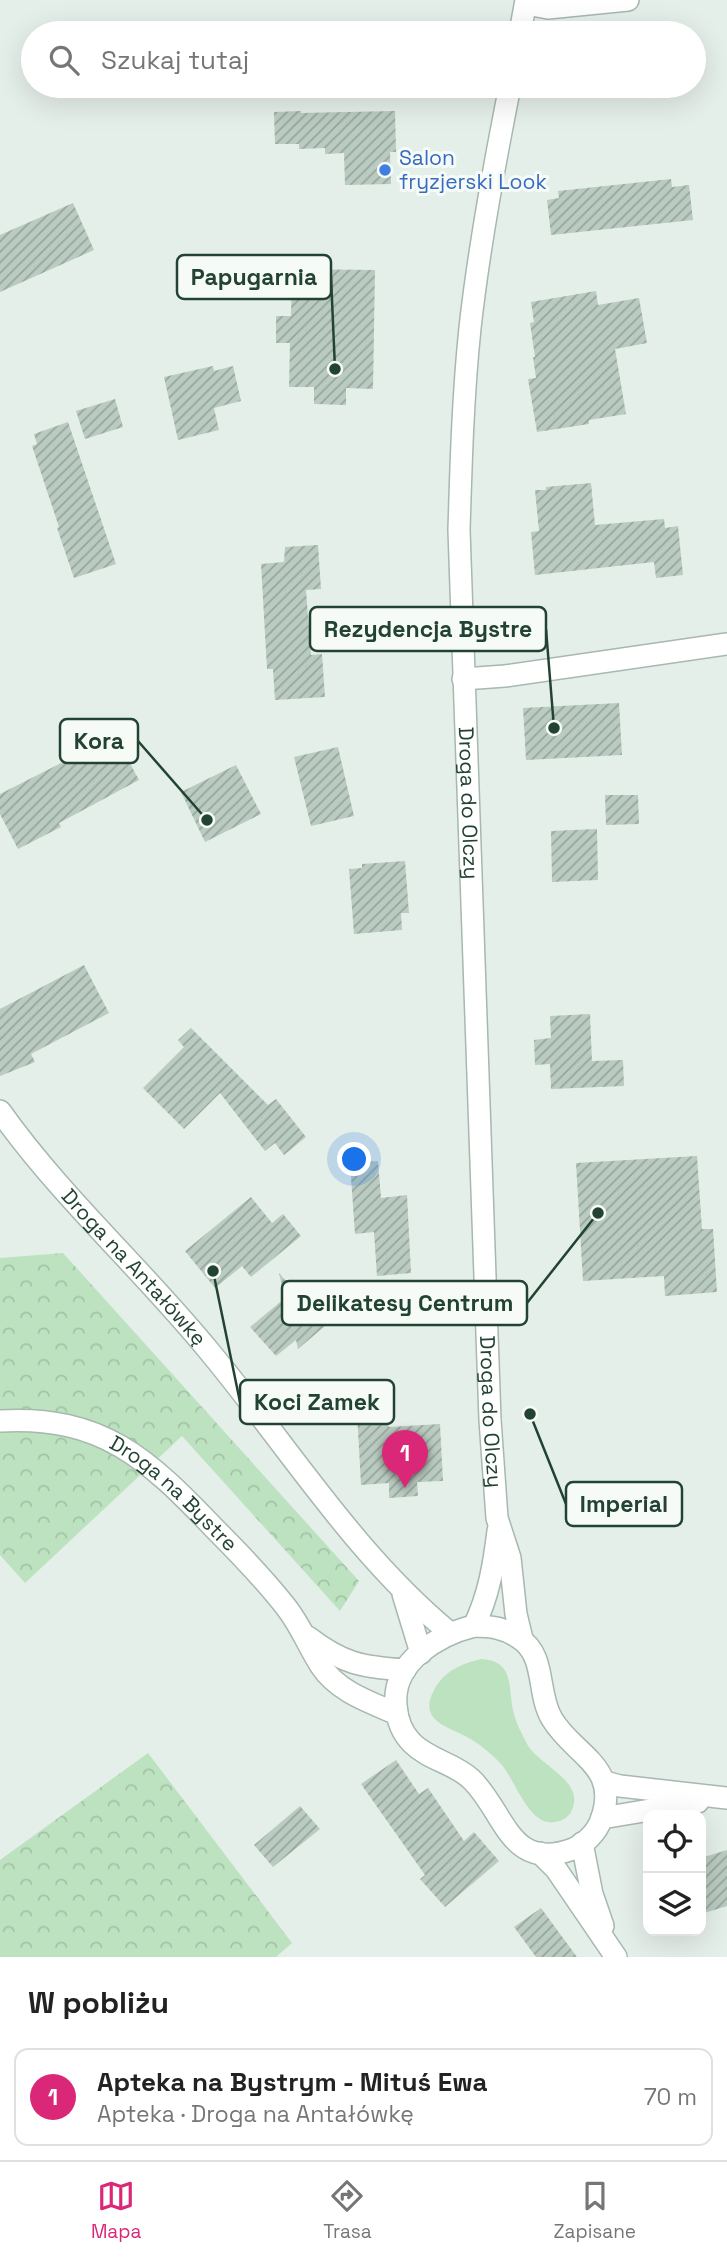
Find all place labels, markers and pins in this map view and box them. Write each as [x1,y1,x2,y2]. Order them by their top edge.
place label: Salon fryzjerski Look [399,144,547,195]
marker: Salon fryzjerski Look [377,162,393,178]
callout: Papugarnia [177,255,331,299]
callout: Rezydencja Bystre [310,607,546,651]
callout: Kora [60,719,138,763]
callout: Delikatesy Centrum [282,1281,527,1325]
callout: Koci Zamek [240,1380,394,1424]
pin: 1 [382,1430,428,1488]
callout: Imperial [566,1482,682,1526]

